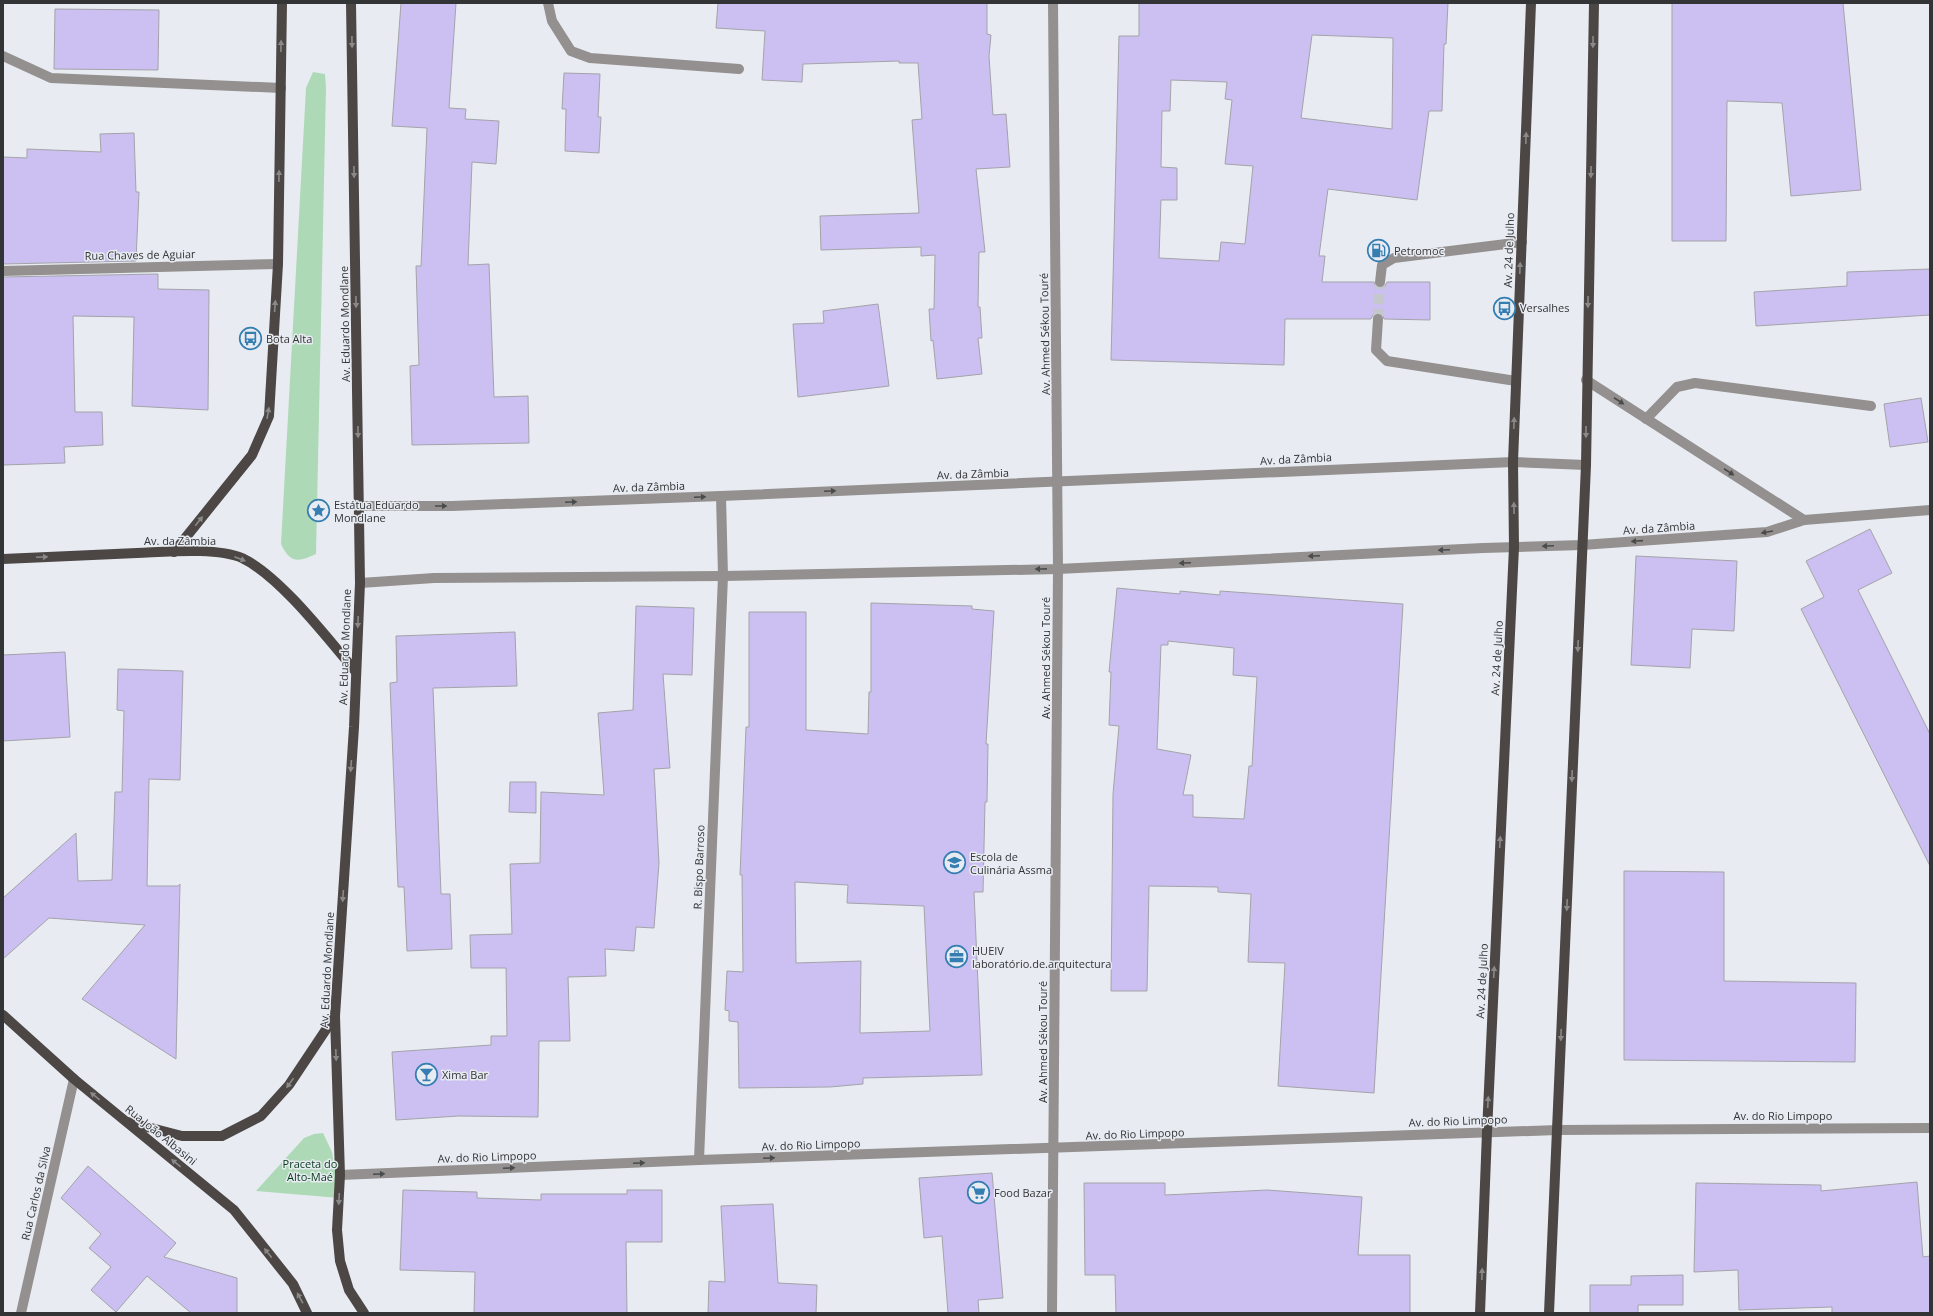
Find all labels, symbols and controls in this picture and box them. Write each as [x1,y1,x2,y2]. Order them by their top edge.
one-way arrow [349,36,355,49]
one-way arrow [1590,36,1596,49]
one-way arrow [278,39,284,52]
one-way arrow [1522,132,1529,144]
one-way arrow [351,166,357,179]
one-way arrow [1588,166,1594,179]
one-way arrow [276,170,283,182]
street label: Av. 24 de Julho [1500,212,1517,288]
fuel station icon: Petromoc [1366,238,1392,264]
place label: Petromoc [1394,243,1444,258]
street label: Rua Chaves de Aguiar [84,246,196,263]
one-way arrow [1517,262,1524,274]
street label: Av. Eduardo Mondlane [336,266,353,382]
street label: Av. Ahmed Sékou Touré [1036,273,1053,395]
bus stop icon: Versalhes [1491,295,1517,321]
one-way arrow [353,296,359,309]
one-way arrow [1585,296,1591,309]
one-way arrow [272,300,279,312]
place label: Versalhes [1520,300,1570,315]
bus stop icon: Bota Alta [238,326,264,352]
place label: Bota Alta [266,331,312,346]
one-way arrow [1614,397,1624,405]
one-way arrow [265,407,271,419]
one-way arrow [1511,417,1518,429]
one-way arrow [355,426,362,438]
one-way arrow [1583,426,1589,439]
street label: Av. da Zâmbia [1260,449,1332,468]
street label: Av. da Zâmbia [937,465,1009,482]
one-way arrow [1723,468,1734,475]
street label: Av. da Zâmbia [613,478,685,495]
one-way arrow [824,488,836,495]
one-way arrow [694,493,706,500]
place label: Estátua Eduardo Mondlane [334,497,419,525]
place icon: Estátua Eduardo Mondlane [305,498,331,524]
one-way arrow [565,498,577,505]
one-way arrow [1510,502,1517,514]
one-way arrow [435,503,448,509]
one-way arrow [194,516,203,527]
street label: Av. da Zâmbia [1622,518,1695,537]
one-way arrow [1760,529,1773,535]
street label: Av. da Zâmbia [144,533,216,548]
one-way arrow [1631,538,1643,545]
one-way arrow [1542,543,1554,550]
one-way arrow [1437,547,1450,553]
one-way arrow [1308,553,1320,560]
one-way arrow [36,554,48,561]
one-way arrow [235,556,247,562]
one-way arrow [1179,559,1191,566]
one-way arrow [1034,566,1047,572]
street label: Av. Eduardo Mondlane [335,589,354,705]
street label: Av. Ahmed Sékou Touré [1038,597,1053,719]
one-way arrow [355,616,362,628]
street label: Av. 24 de Julho [1487,620,1506,696]
one-way arrow [1575,640,1581,653]
one-way arrow [348,760,355,772]
one-way arrow [1569,770,1576,782]
street label: R. Bispo Barroso [690,824,707,909]
one-way arrow [1497,836,1504,848]
place label: Escola de Culinária Assma [970,849,1052,877]
school or university icon: Escola de Culinária Assma [942,850,968,876]
one-way arrow [339,890,346,902]
one-way arrow [1563,899,1570,911]
street label: Av. Eduardo Mondlane [316,911,337,1028]
place label: HUEIV laboratório.de.arquitectura [972,943,1111,971]
street label: Av. 24 de Julho [1472,943,1491,1019]
office icon: HUEIV laboratório.de.arquitectura [943,944,969,970]
one-way arrow [1491,966,1498,978]
street label: Av. Ahmed Sékou Touré [1035,981,1050,1103]
one-way arrow [1558,1029,1564,1042]
one-way arrow [333,1049,339,1062]
bar icon: Xima Bar [413,1062,439,1088]
place label: Xima Bar [442,1067,489,1082]
one-way arrow [285,1078,294,1089]
one-way arrow [90,1092,100,1101]
one-way arrow [1485,1096,1492,1108]
street label: Rua João Albasini [122,1101,200,1168]
street label: Av. do Rio Limpopo [1734,1108,1833,1123]
street label: Av. do Rio Limpopo [1408,1111,1508,1130]
street label: Av. do Rio Limpopo [1085,1124,1185,1143]
street label: Av. do Rio Limpopo [761,1135,861,1154]
street label: Rua Carlos da Silva [17,1144,54,1242]
street label: Av. do Rio Limpopo [437,1147,537,1166]
one-way arrow [763,1155,776,1161]
park label: Praceta do Alto-Maé [283,1156,338,1184]
one-way arrow [171,1158,182,1167]
one-way arrow [633,1159,645,1166]
one-way arrow [503,1165,516,1171]
one-way arrow [373,1170,385,1177]
supermarket icon: Food Bazar [966,1180,992,1206]
place label: Food Bazar [994,1185,1052,1200]
one-way arrow [335,1193,342,1205]
one-way arrow [264,1248,273,1259]
one-way arrow [1479,1267,1485,1280]
one-way arrow [297,1292,304,1304]

